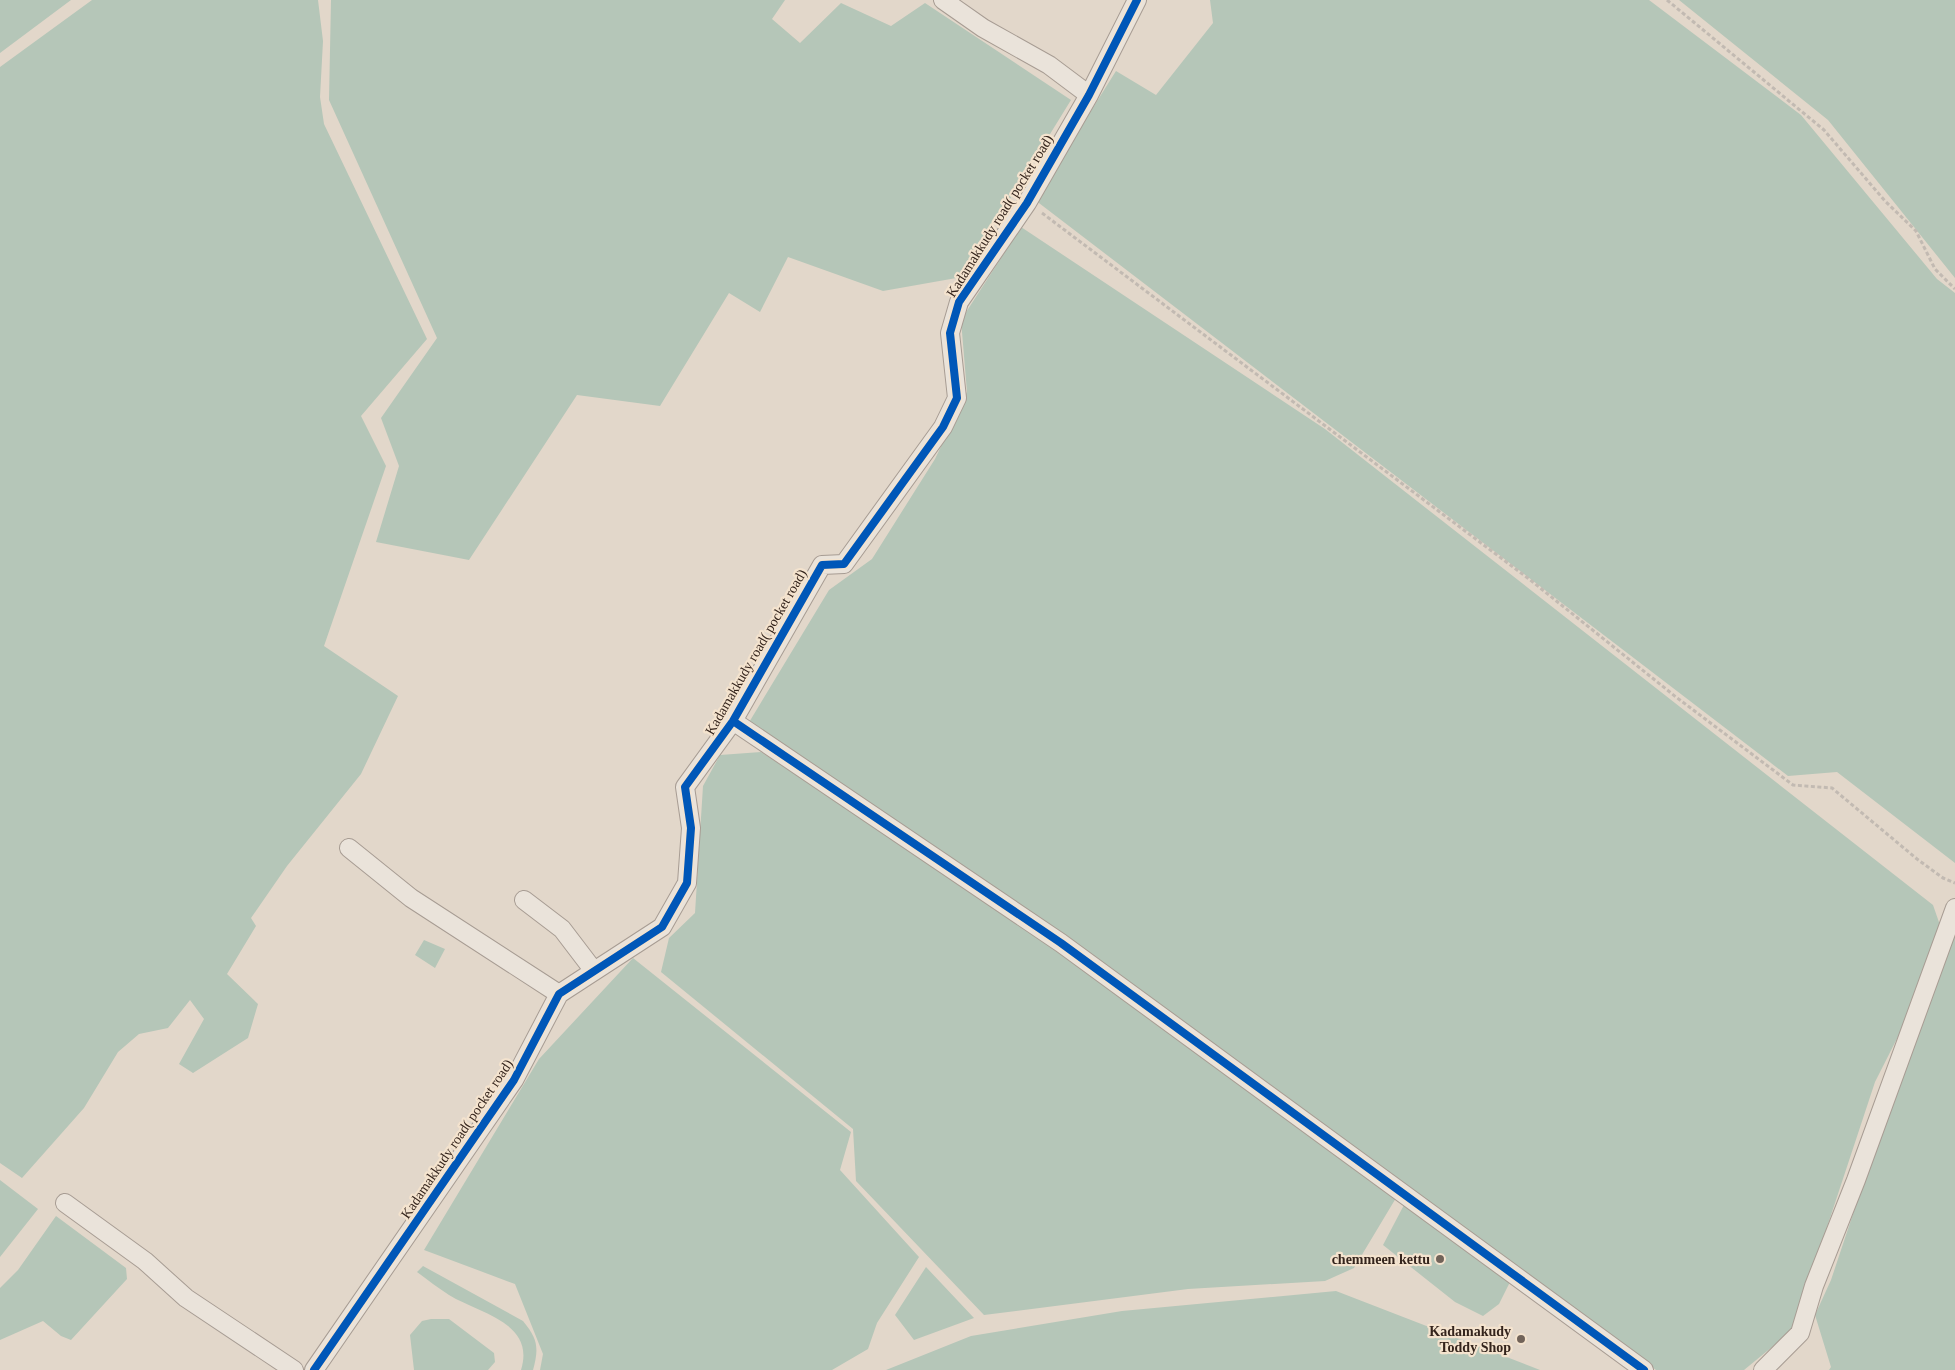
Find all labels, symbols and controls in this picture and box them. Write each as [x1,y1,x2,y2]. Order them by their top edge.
street label: Kadamakkudy road( pocket road) [944,132,1057,300]
street label: Kadamakkudy road( pocket road) [702,566,811,738]
street label: Kadamakkudy road( pocket road) [398,1056,517,1222]
place label: chemmeen kettu [1332,1252,1430,1267]
marker: chemmeen kettu [1434,1253,1446,1265]
place label: Kadamakudy Toddy Shop [1429,1324,1511,1355]
marker: Kadamakudy Toddy Shop [1515,1333,1527,1345]

